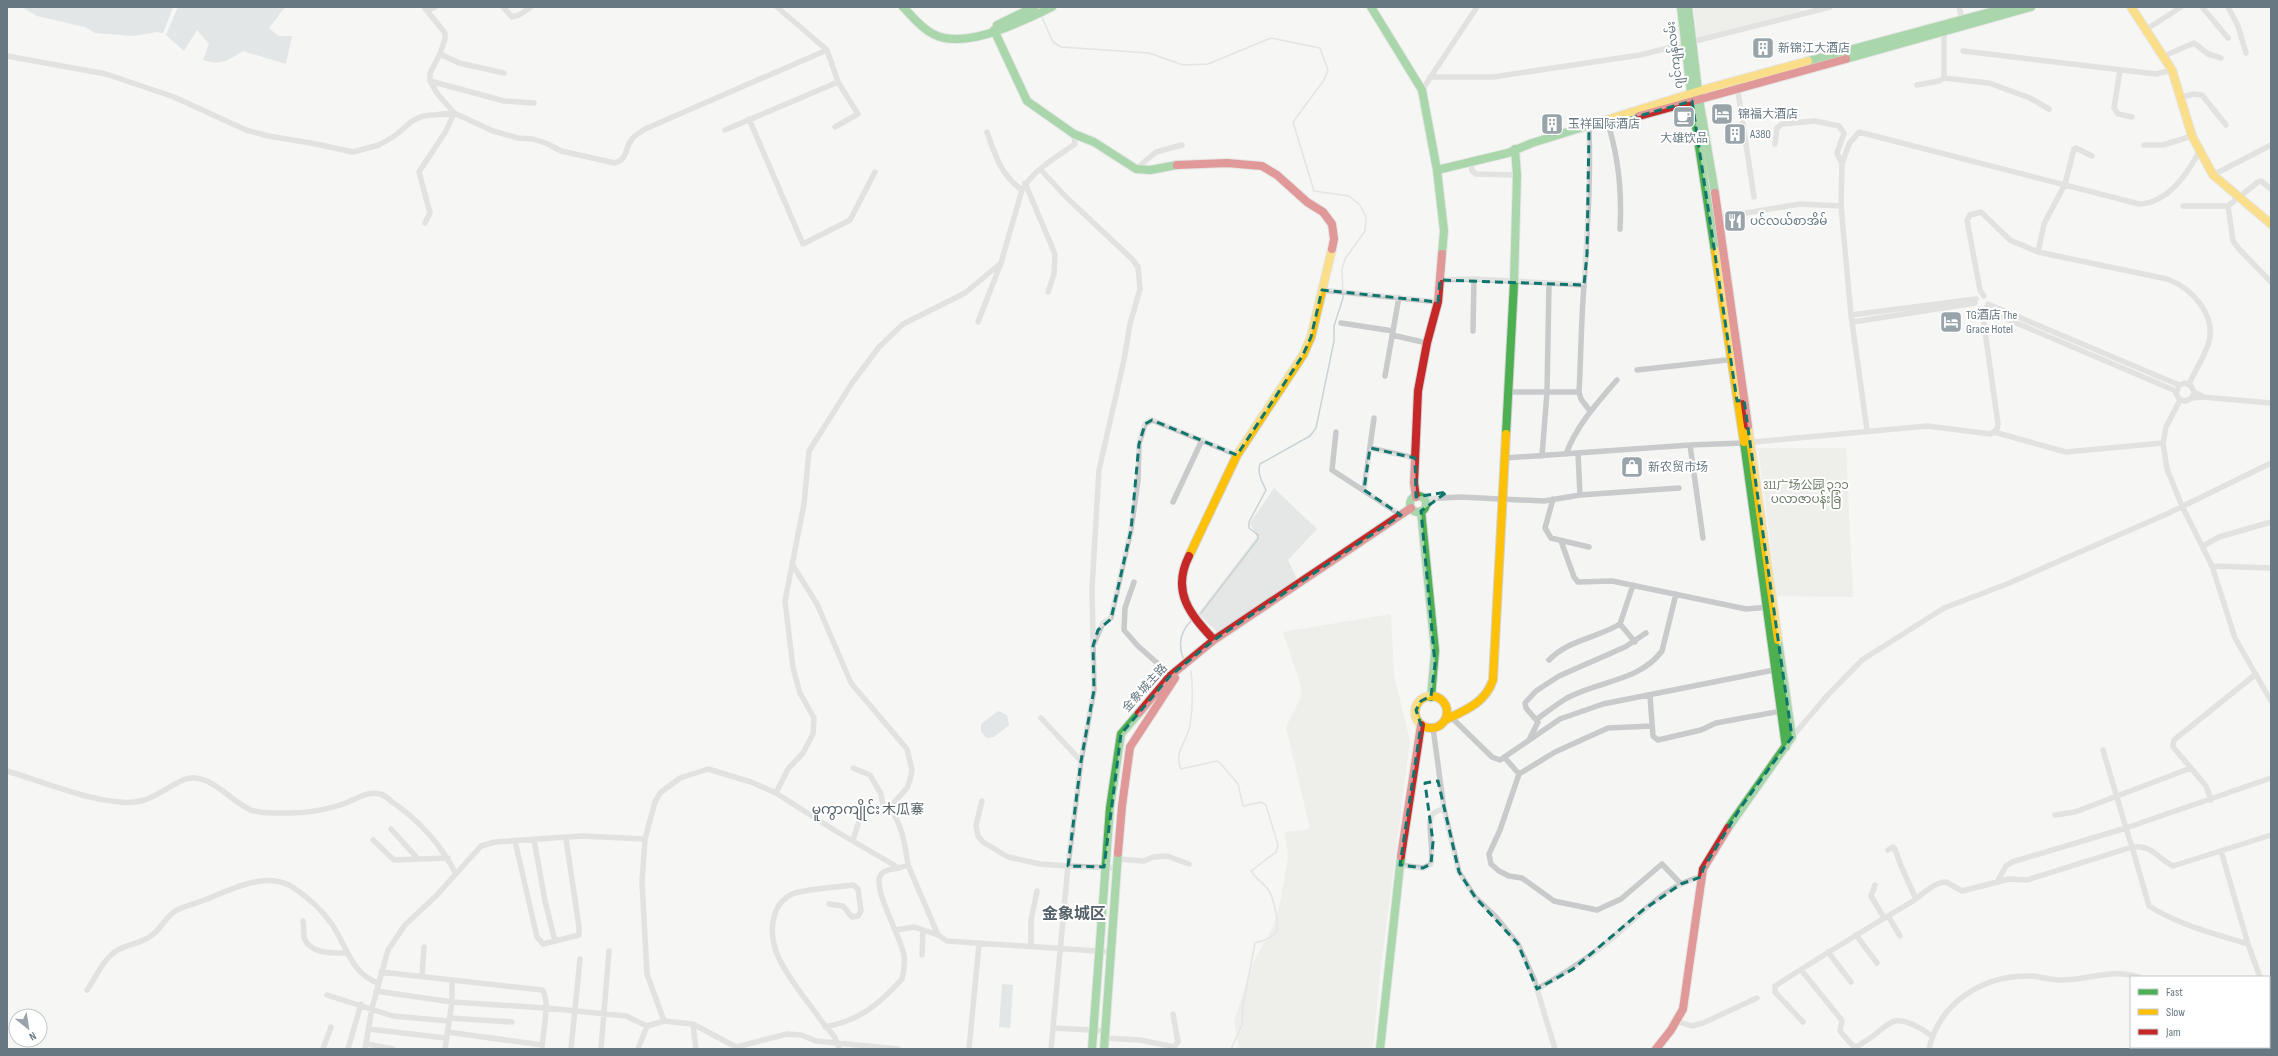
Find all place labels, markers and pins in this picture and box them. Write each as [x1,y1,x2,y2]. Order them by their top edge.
building icon: 新锦江大酒店 [1750,35,1776,61]
place label: 新锦江大酒店 [1778,41,1850,56]
hotel icon: 锦福大酒店 [1709,101,1735,127]
cafe icon: 大雄饮品 [1671,104,1697,130]
place label: 锦福大酒店 [1738,107,1798,122]
building icon: 玉祥国际酒店 [1539,111,1565,137]
place label: 玉祥国际酒店 [1568,117,1640,132]
building icon: A380 [1722,121,1748,147]
place label: A380 [1749,127,1771,142]
place label: 大雄饮品 [1660,131,1708,146]
restaurant icon: ပင်လယ်စာအိမ် [1722,208,1748,234]
place label: ပင်လယ်စာအိမ် [1750,212,1827,229]
place label: TG酒店 The Grace Hotel [1966,308,2017,337]
hotel icon: TG酒店 The Grace Hotel [1938,309,1964,335]
shop icon: 新农贸市场 [1619,454,1645,480]
place label: 新农贸市场 [1648,460,1708,475]

